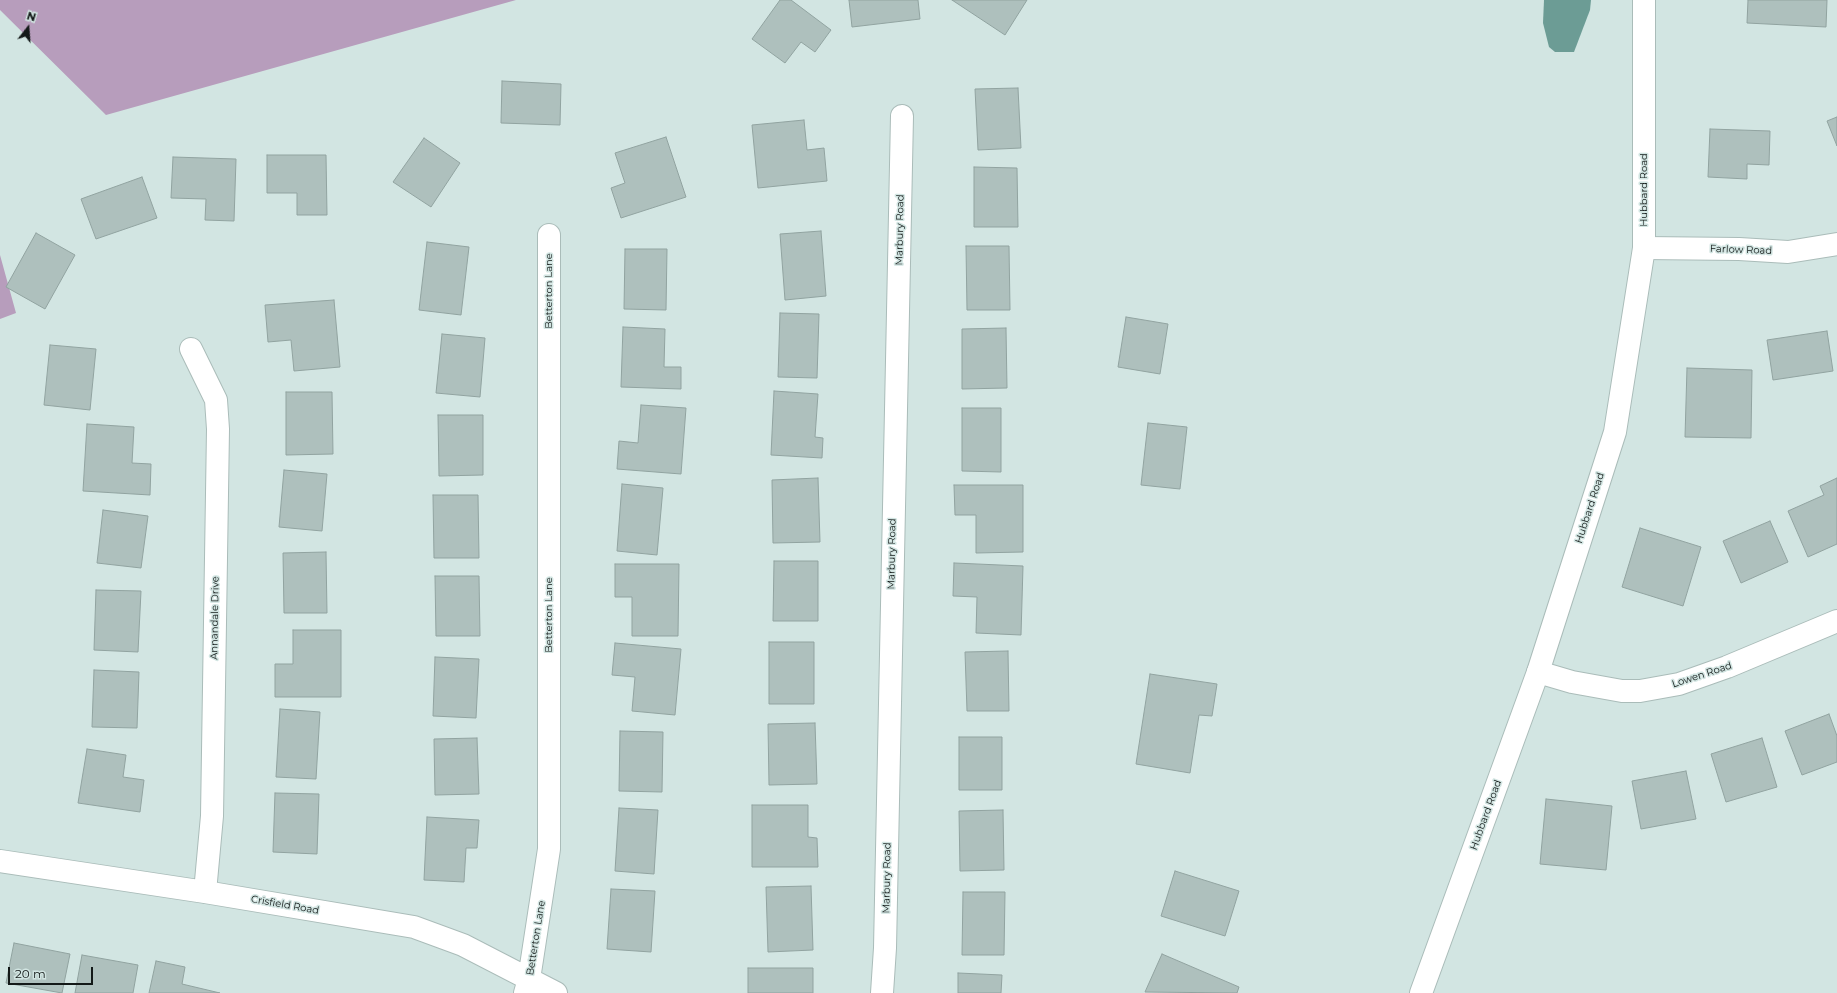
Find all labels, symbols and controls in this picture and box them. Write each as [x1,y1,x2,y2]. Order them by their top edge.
north arrow [8,8,48,48]
text: N [25,9,38,25]
street label: Hubbard Road [1638,153,1650,227]
street label: Marbury Road [893,194,907,266]
street label: Farlow Road [1710,243,1772,257]
street label: Betterton Lane [543,253,555,329]
street label: Hubbard Road [1573,471,1607,545]
street label: Marbury Road [885,518,899,590]
street label: Annandale Drive [208,576,222,660]
street label: Betterton Lane [543,577,555,653]
street label: Lowen Road [1671,660,1733,690]
street label: Hubbard Road [1468,778,1504,852]
street label: Marbury Road [880,842,894,914]
street label: Crisfield Road [250,893,320,917]
street label: Betterton Lane [524,900,548,976]
scale bar [10,959,95,985]
text: 20 m [15,966,46,981]

